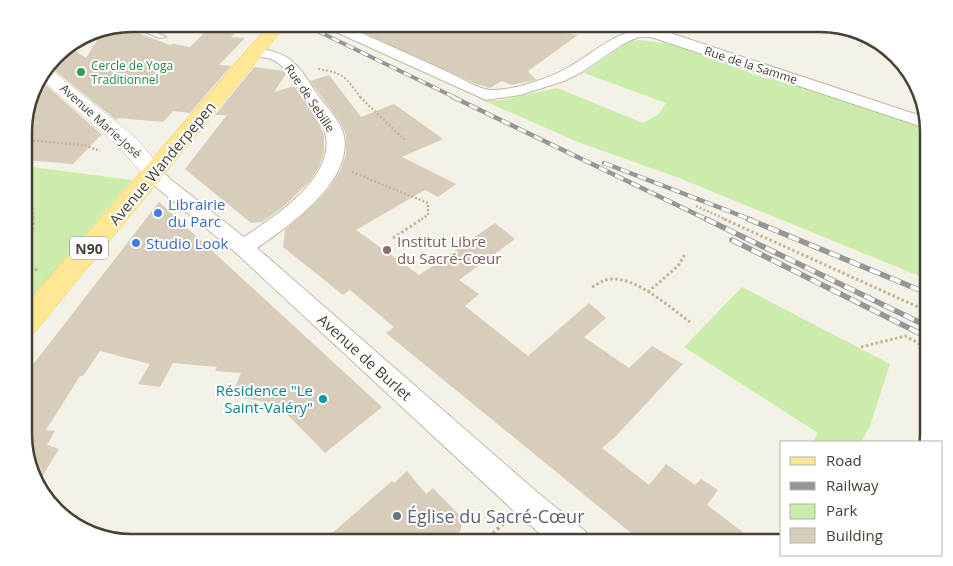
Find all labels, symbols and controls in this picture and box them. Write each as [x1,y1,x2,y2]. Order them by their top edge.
street label: Rue de la Samme [702,42,800,88]
place label: Cercle de Yoga Traditionnel [91,57,173,88]
street label: Rue de Sebille [281,61,339,135]
marker: Cercle de Yoga Traditionnel [75,66,87,78]
street label: Avenue Marie-José [57,80,145,162]
street label: Avenue Wanderpepen [104,97,220,229]
place label: Librairie du Parc [168,194,225,231]
marker: Librairie du Parc [152,207,164,219]
place label: Institut Libre du Sacré-Cœur [397,231,501,268]
place label: Studio Look [146,233,229,253]
road number: N90 [70,237,108,260]
marker: Studio Look [130,237,142,249]
marker: Institut Libre du Sacré-Cœur [381,244,393,256]
street label: Avenue de Burlet [314,309,416,405]
place label: Résidence "Le Saint-Valéry" [216,380,313,417]
marker: Résidence "Le Saint-Valéry" [317,393,329,405]
legend [780,441,943,556]
text: Road [826,450,862,470]
text: Railway [826,475,879,495]
text: Park [826,500,857,520]
place label: Église du Sacré-Cœur [407,504,585,528]
marker: Église du Sacré-Cœur [391,510,403,522]
text: Building [826,525,883,545]

